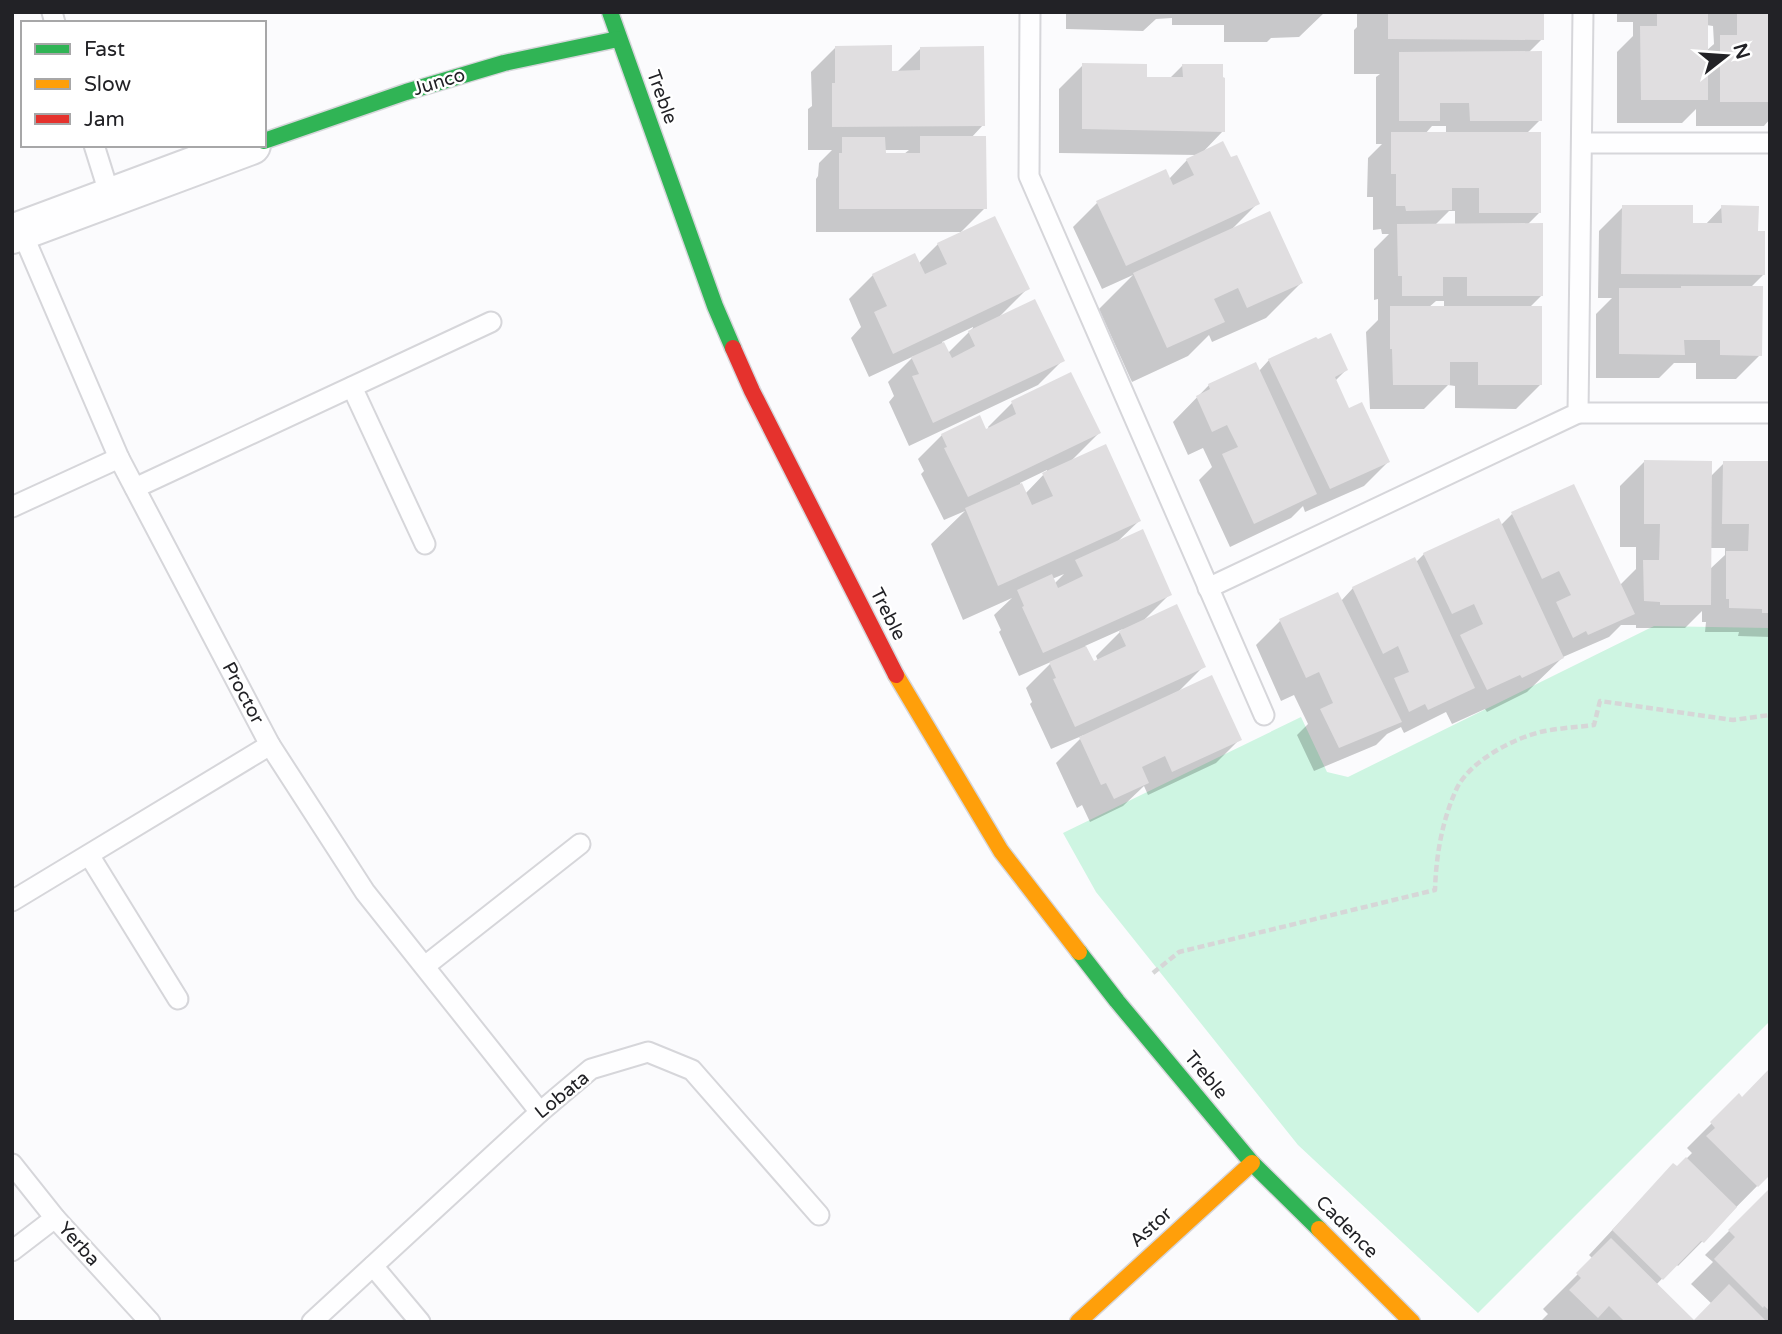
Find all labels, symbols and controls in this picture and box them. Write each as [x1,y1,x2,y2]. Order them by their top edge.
legend [21,21,266,147]
north arrow [1691,21,1761,91]
text: Fast [84,37,125,62]
text: N [1729,41,1754,62]
street label: Junco [410,64,468,100]
street label: Treble [642,67,682,127]
text: Slow [84,72,132,97]
text: Jam [84,107,125,132]
street label: Treble [866,584,910,644]
street label: Proctor [218,658,269,728]
street label: Treble [1180,1047,1232,1103]
street label: Lobata [531,1067,593,1123]
street label: Cadence [1311,1191,1383,1263]
street label: Astor [1125,1202,1177,1252]
street label: Yerba [54,1218,104,1270]

